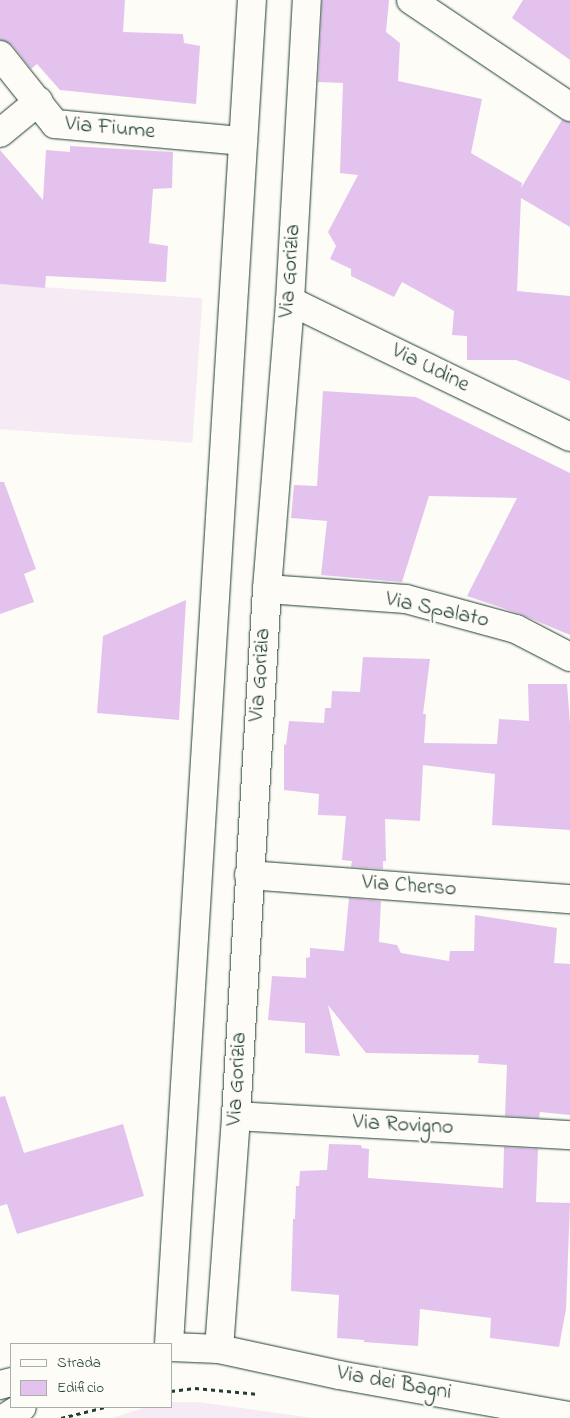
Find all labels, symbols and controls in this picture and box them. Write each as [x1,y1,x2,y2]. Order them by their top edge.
street label: Via Fiume [64,112,156,146]
street label: Via Gorizia [275,223,307,319]
street label: Via Udine [387,339,473,399]
street label: Via Spalato [383,587,491,635]
street label: Via Gorizia [245,627,277,723]
street label: Via Cherso [361,871,457,903]
street label: Via Gorizia [222,1031,254,1127]
street label: Via Rovigno [352,1110,454,1142]
legend [10,1343,172,1408]
text: Strada [57,1352,101,1374]
street label: Via dei Bagni [335,1361,453,1407]
text: Edificio [57,1377,104,1399]

